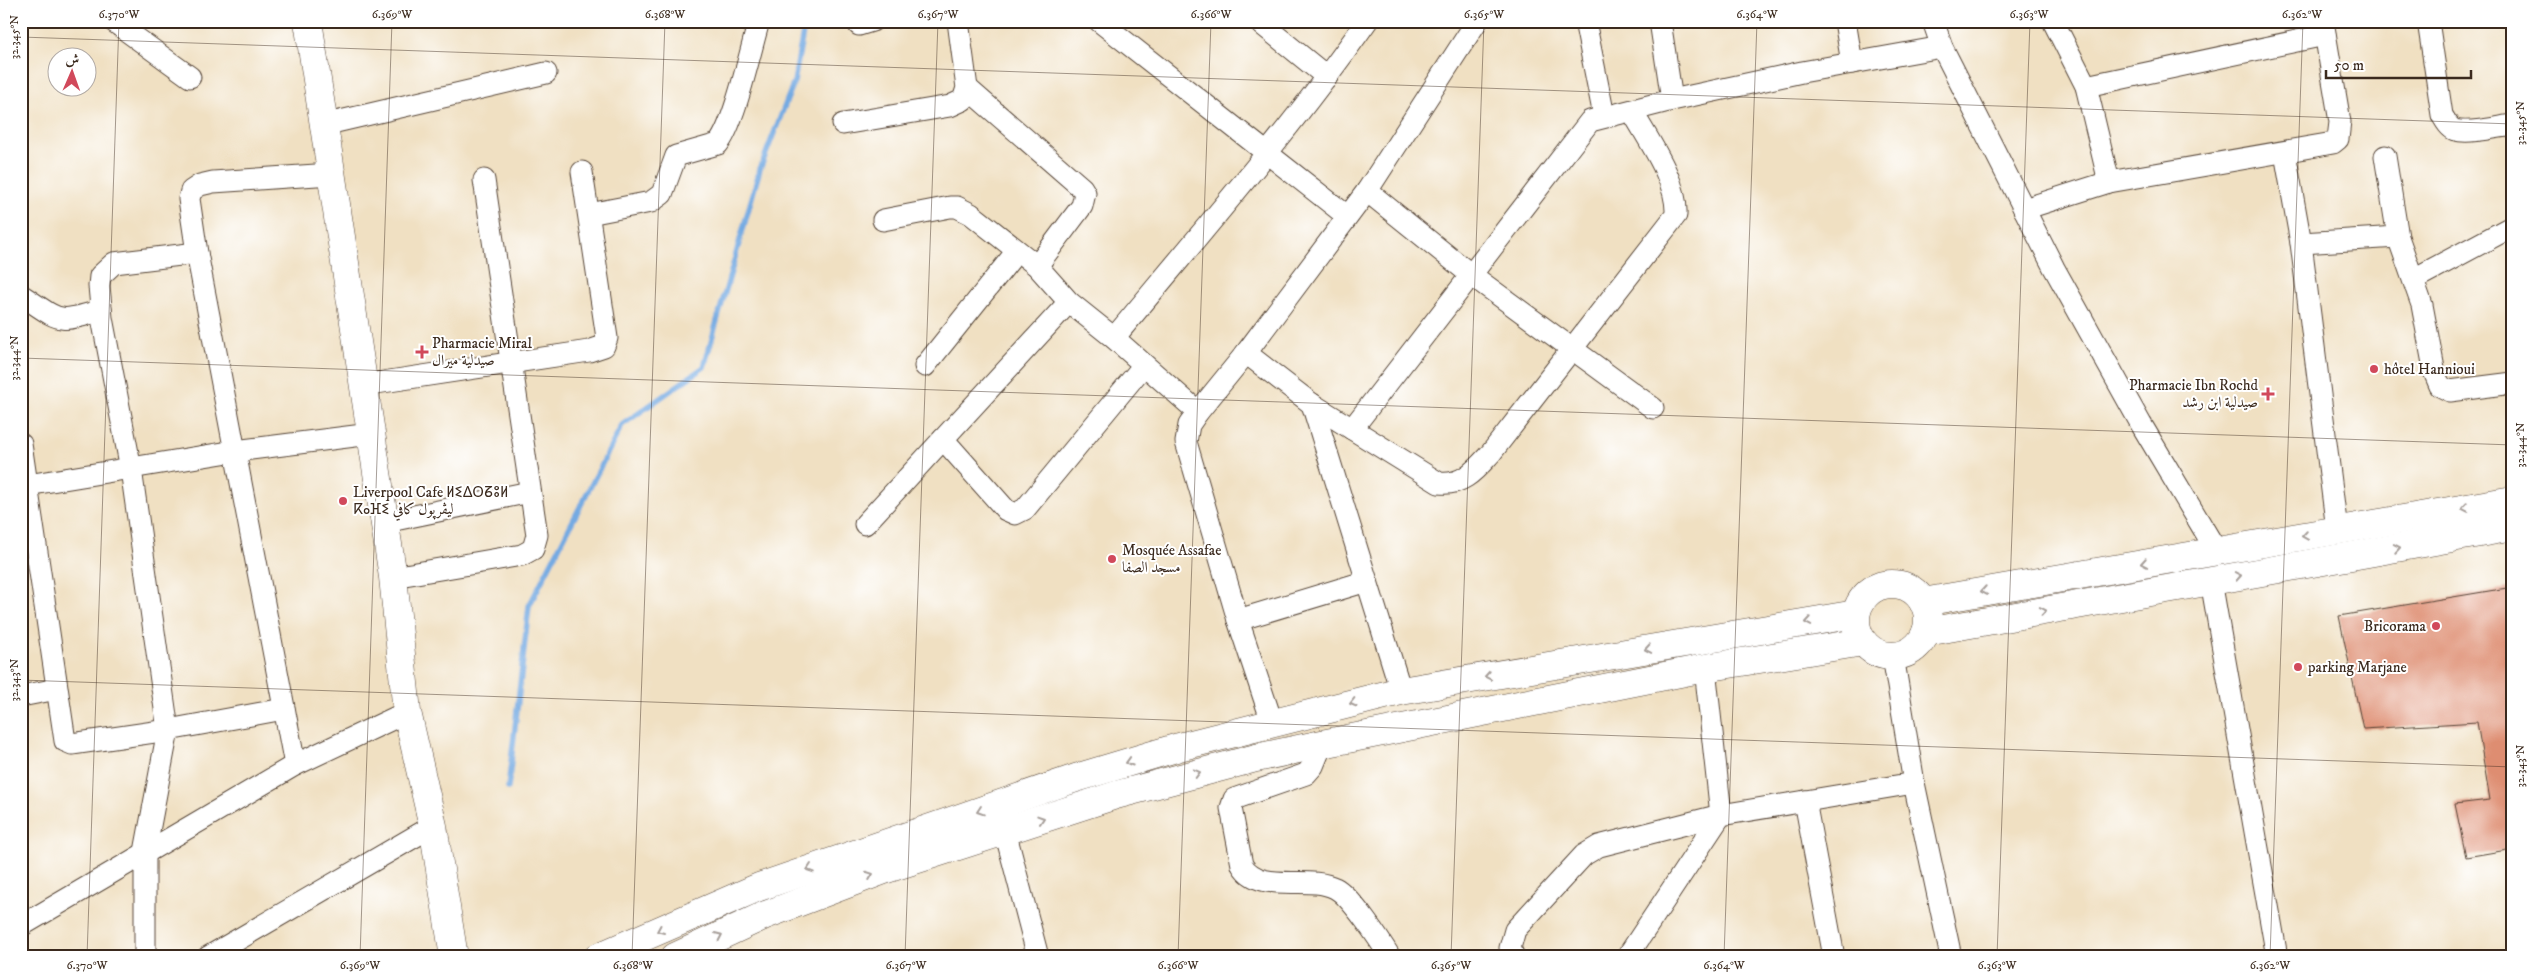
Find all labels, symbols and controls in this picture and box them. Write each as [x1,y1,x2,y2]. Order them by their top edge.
text: 6.370°W [98,7,141,22]
text: 6.369°W [372,7,413,22]
text: 6.368°W [645,7,686,22]
text: 6.367°W [918,7,959,22]
text: 6.366°W [1191,7,1232,22]
text: 6.365°W [1464,7,1505,22]
text: 6.364°W [1736,7,1779,22]
text: 6.363°W [2009,7,2050,22]
text: 6.362°W [2282,7,2323,22]
text: 32.345°N [7,15,22,59]
north arrow [48,48,98,98]
scale bar [2326,48,2472,80]
text: ش [65,51,80,69]
text: 50 m [2334,56,2364,75]
text: 32.345°N [2513,101,2528,145]
place label: Pharmacie Miral صيدلية ميرال [432,334,532,370]
text: 32.344°N [7,335,22,381]
marker: Pharmacie Miral صيدلية ميرال [416,346,428,358]
place label: hôtel Hannioui [2384,360,2475,379]
marker: hôtel Hannioui [2368,363,2380,375]
place label: Pharmacie Ibn Rochd صيدلية ابن رشد [2129,376,2259,412]
marker: Pharmacie Ibn Rochd صيدلية ابن رشد [2262,388,2274,400]
text: 32.344°N [2513,422,2528,468]
place label: Liverpool Cafe ⵍⵉⵠⵔⵒⵓⵍ ⴽⴰⴼⵉ ليڤرپول كافي [353,483,509,521]
marker: Liverpool Cafe ⵍⵉⵠⵔⵒⵓⵍ ⴽⴰⴼⵉ ليڤرپول كافي [337,495,349,507]
one-way arrow [2460,503,2469,513]
one-way arrow [2300,530,2309,540]
place label: Mosquée Assafae مسجد الصفا [1122,541,1221,577]
one-way arrow [2393,543,2402,553]
marker: Mosquée Assafae مسجد الصفا [1106,553,1118,565]
one-way arrow [2140,558,2149,568]
one-way arrow [2233,572,2242,582]
one-way arrow [1980,586,1989,596]
one-way arrow [2039,606,2047,616]
one-way arrow [1804,616,1813,626]
place label: Bricorama [2364,617,2427,636]
marker: Bricorama [2430,620,2442,632]
one-way arrow [1644,644,1652,654]
text: 32.343°N [7,658,22,701]
place label: parking Marjane [2307,658,2407,677]
marker: parking Marjane [2292,661,2304,673]
one-way arrow [1484,671,1492,681]
one-way arrow [1350,697,1358,707]
text: 32.343°N [2513,744,2528,787]
one-way arrow [1125,757,1133,767]
one-way arrow [1192,769,1200,779]
one-way arrow [976,805,985,815]
one-way arrow [1036,815,1045,825]
one-way arrow [806,864,815,874]
one-way arrow [865,871,874,881]
one-way arrow [656,925,664,935]
one-way arrow [714,932,723,943]
text: 6.370°W [66,958,109,973]
text: 6.369°W [340,958,381,973]
text: 6.368°W [613,958,654,973]
text: 6.367°W [886,958,927,973]
text: 6.366°W [1158,958,1199,973]
text: 6.365°W [1431,958,1472,973]
text: 6.364°W [1703,958,1746,973]
text: 6.363°W [1977,958,2018,973]
text: 6.362°W [2250,958,2291,973]

